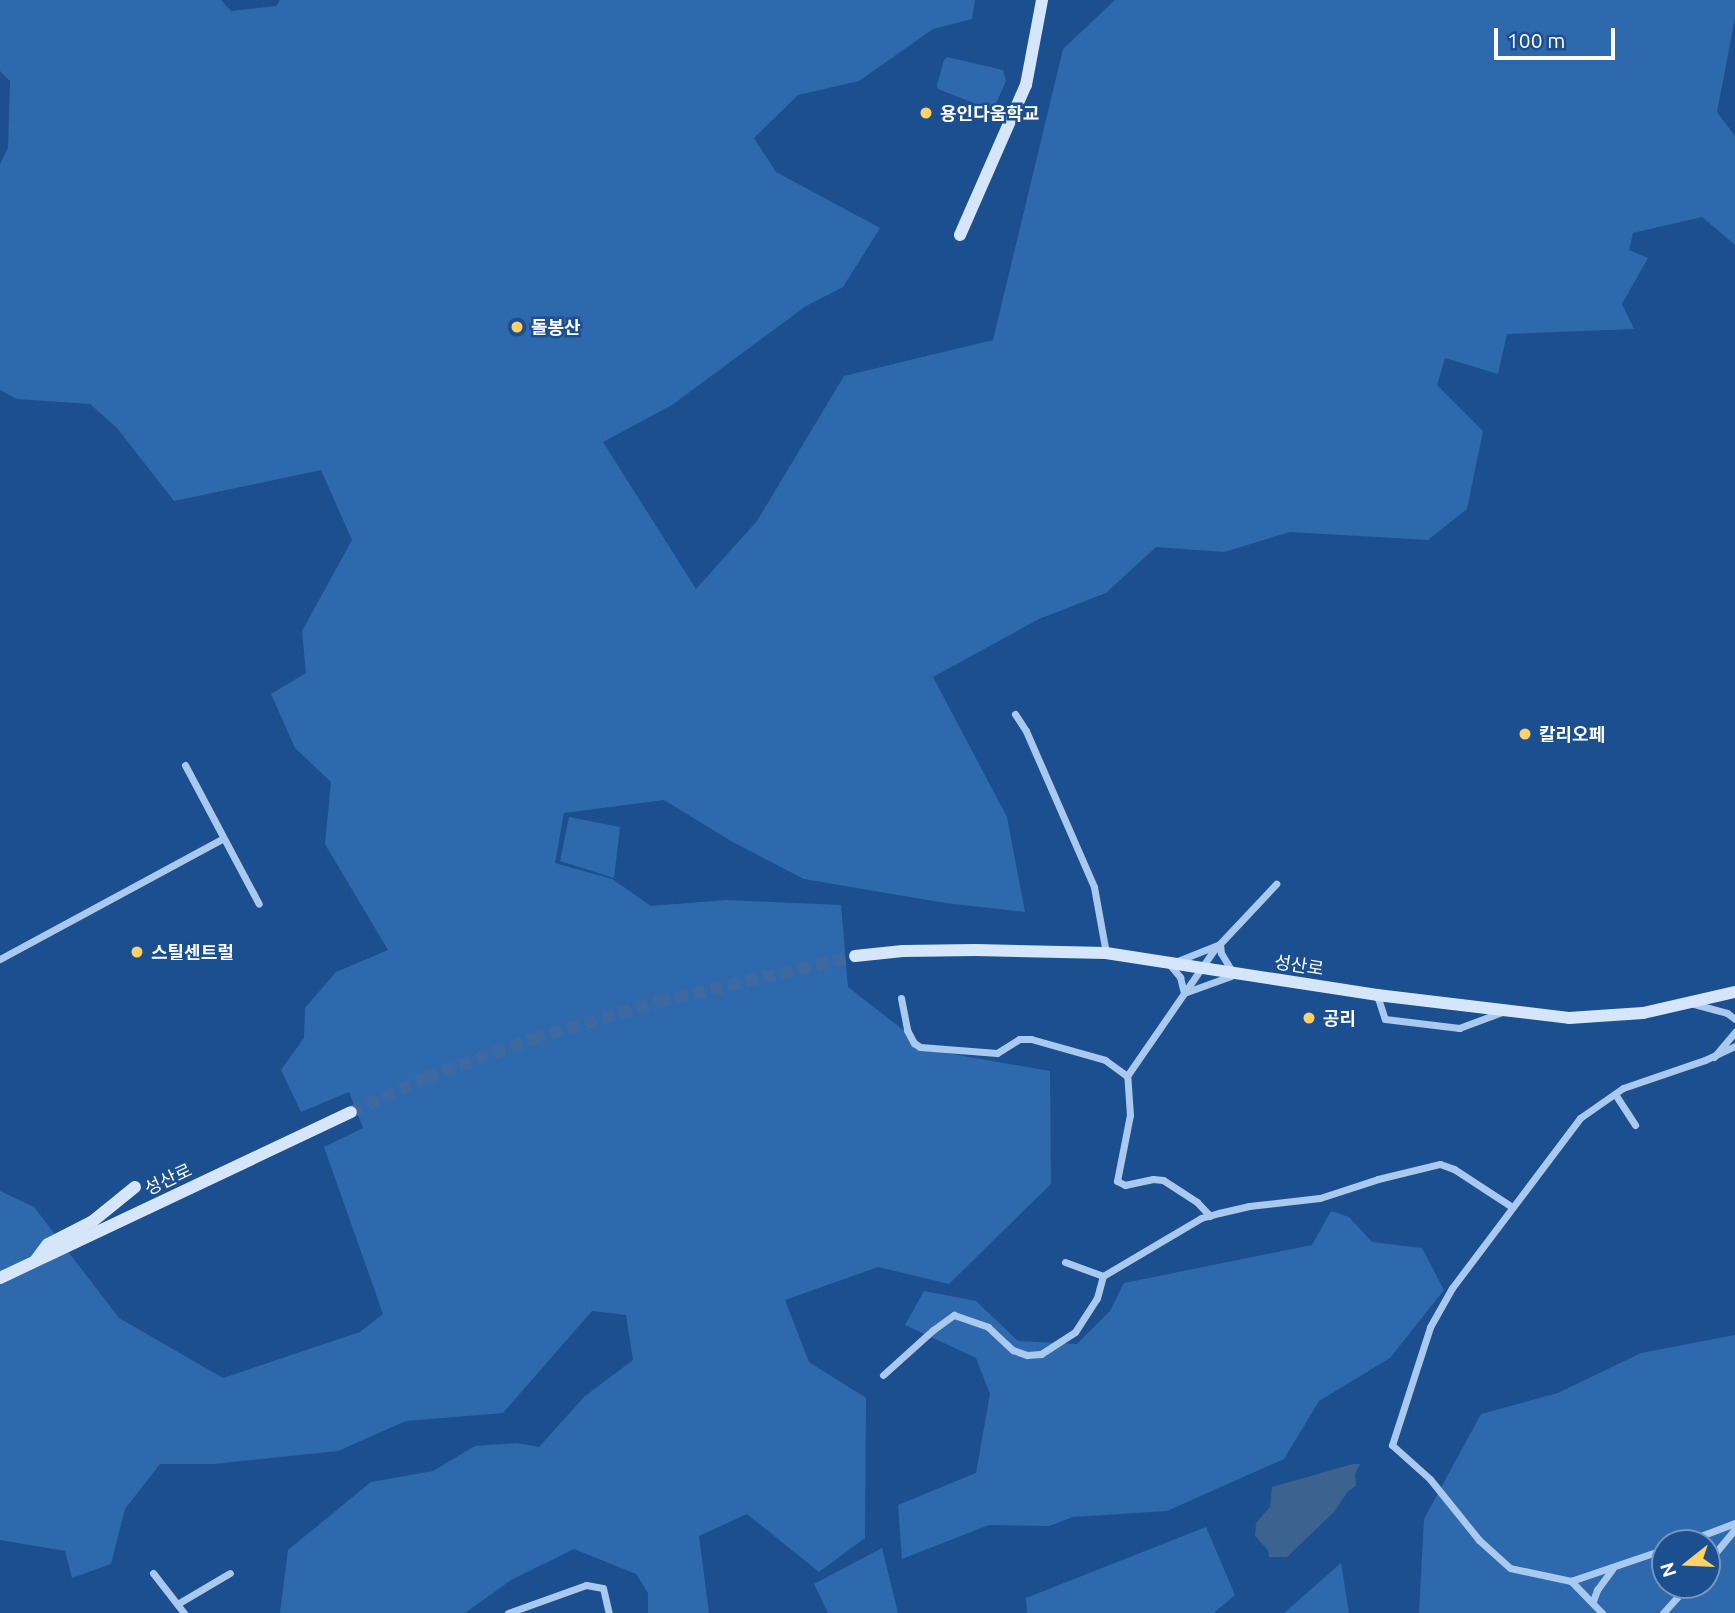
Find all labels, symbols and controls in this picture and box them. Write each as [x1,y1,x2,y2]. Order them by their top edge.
scale bar [1497,14,1618,58]
text: 100 m [1507,28,1565,52]
place label: 용인다움학교 [940,102,1039,124]
marker: 용인다움학교 [918,105,934,121]
place label: 돌봉산 [531,316,581,338]
marker: 돌봉산 [509,319,525,335]
place label: 칼리오페 [1539,723,1605,745]
marker: 칼리오페 [1517,726,1533,742]
place label: 스틸센트럴 [151,941,234,963]
marker: 스틸센트럴 [129,944,145,960]
street label: 성산로 [1273,950,1325,980]
place label: 공리 [1323,1007,1356,1029]
marker: 공리 [1301,1010,1317,1026]
street label: 성산로 [141,1159,195,1199]
north arrow [1651,1529,1721,1599]
text: N [1655,1560,1681,1580]

